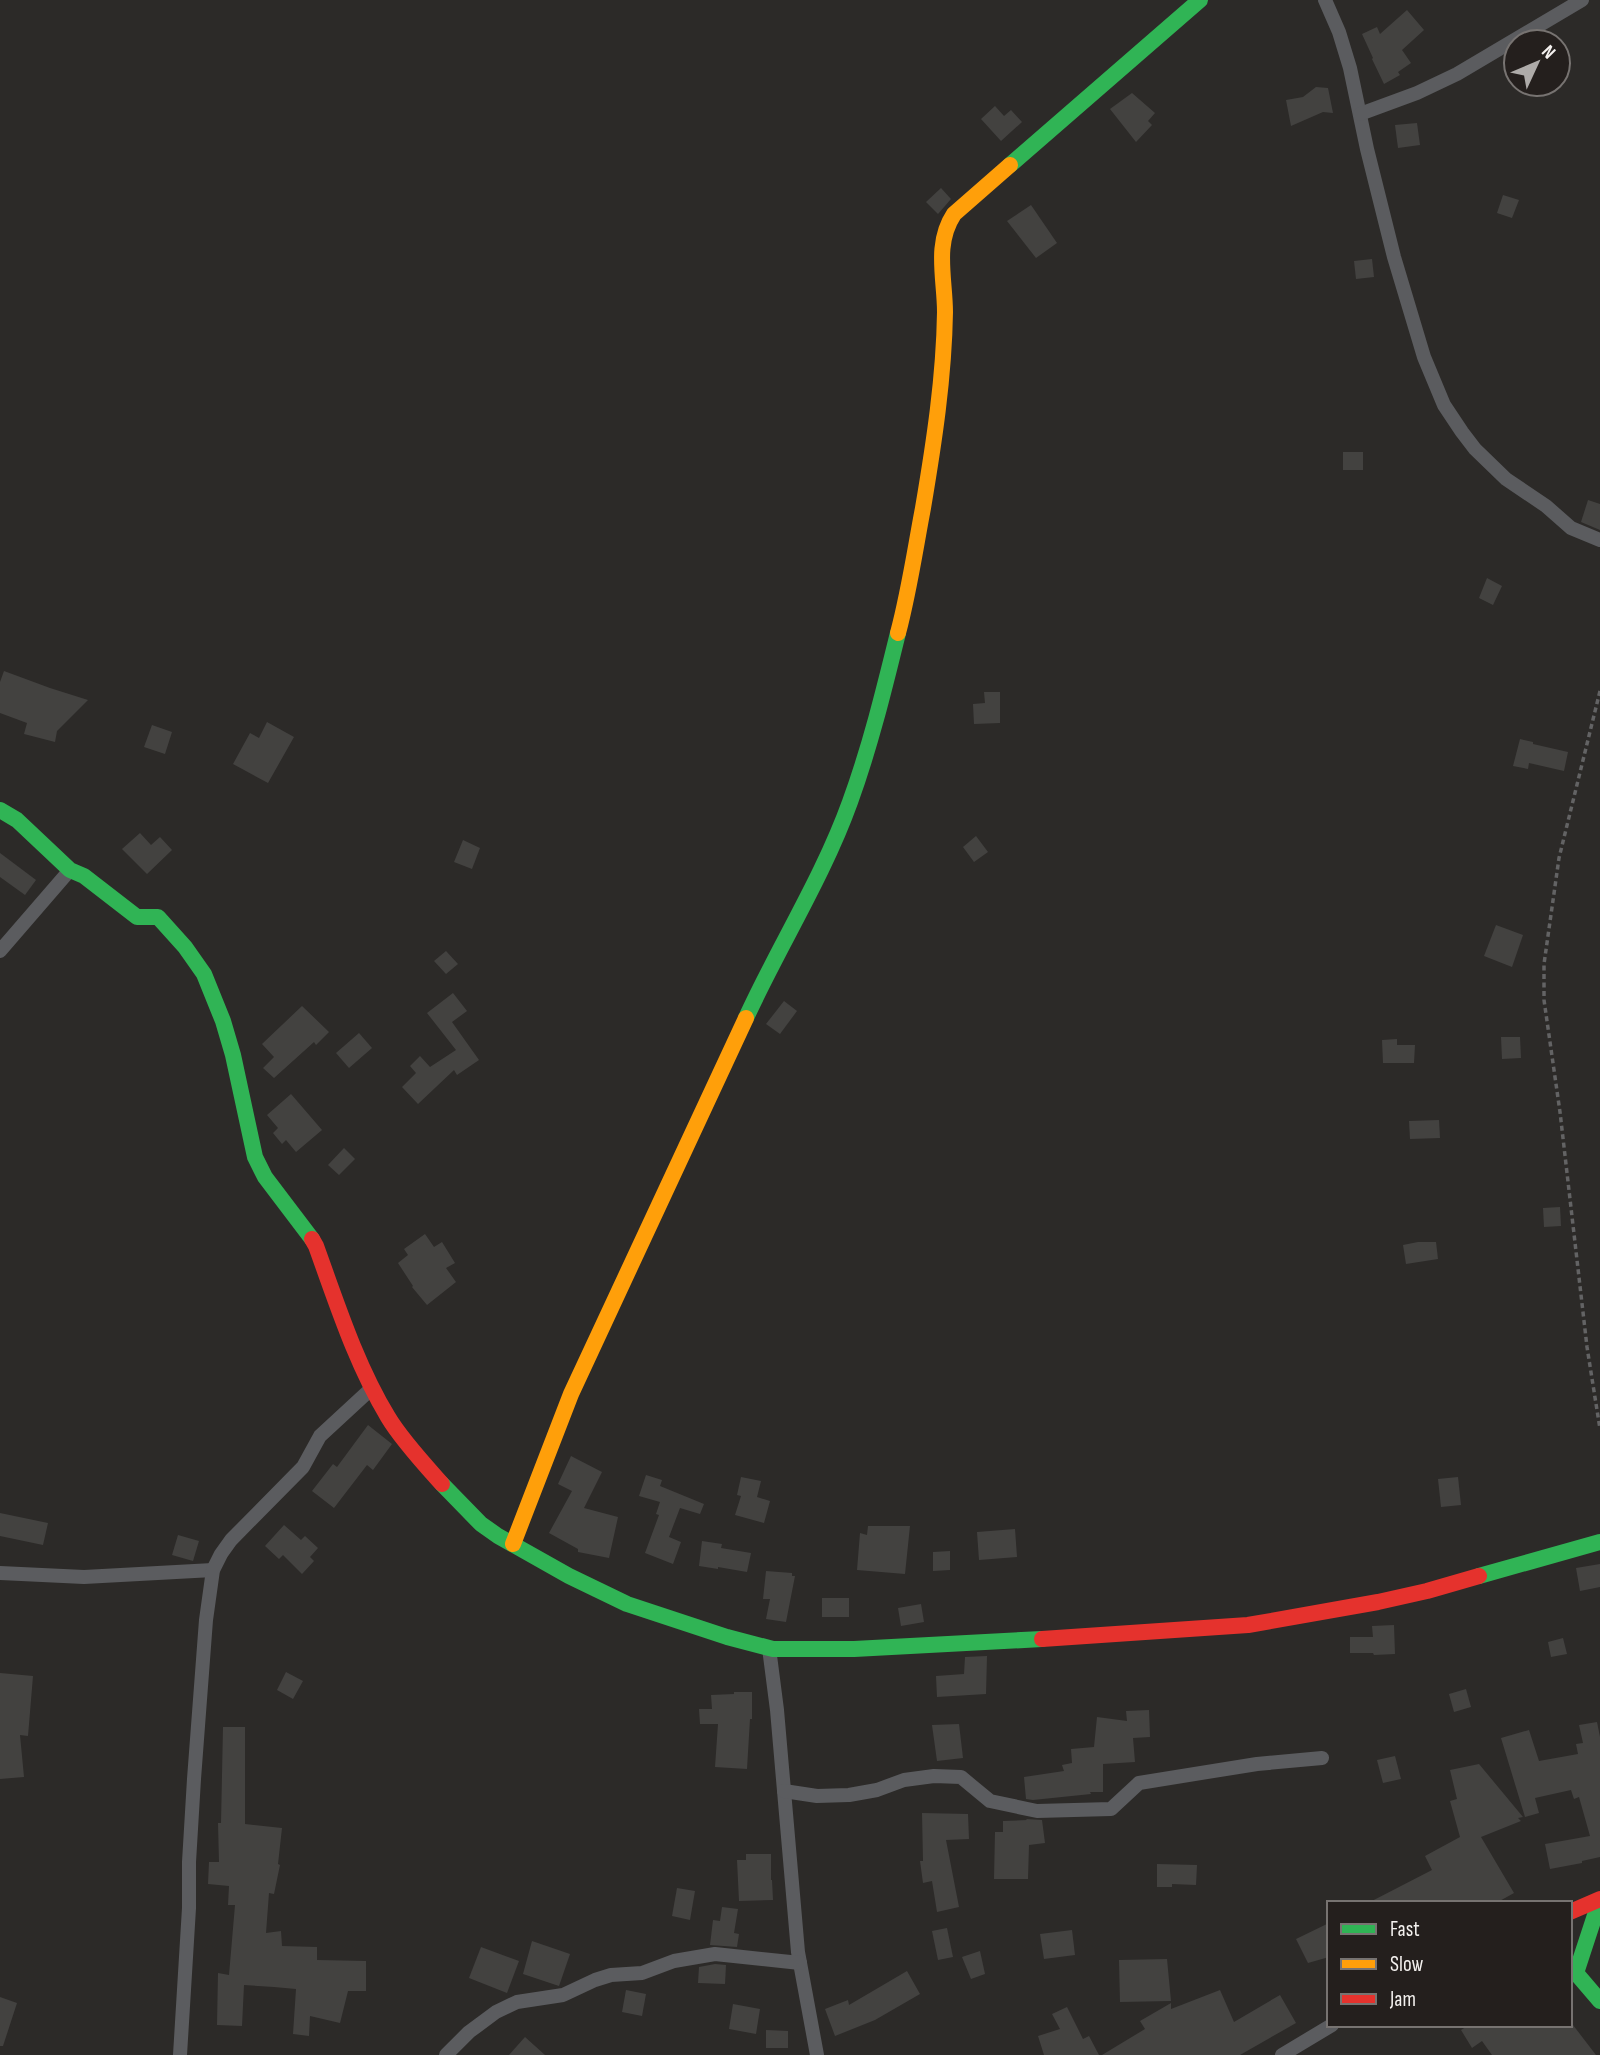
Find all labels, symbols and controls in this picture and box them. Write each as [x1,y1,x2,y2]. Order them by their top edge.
north arrow [1502,28,1572,98]
text: N [1536,41,1560,64]
legend [1327,1901,1572,2027]
text: Fast [1390,1917,1420,1942]
text: Slow [1390,1952,1424,1977]
text: Jam [1389,1987,1416,2012]

